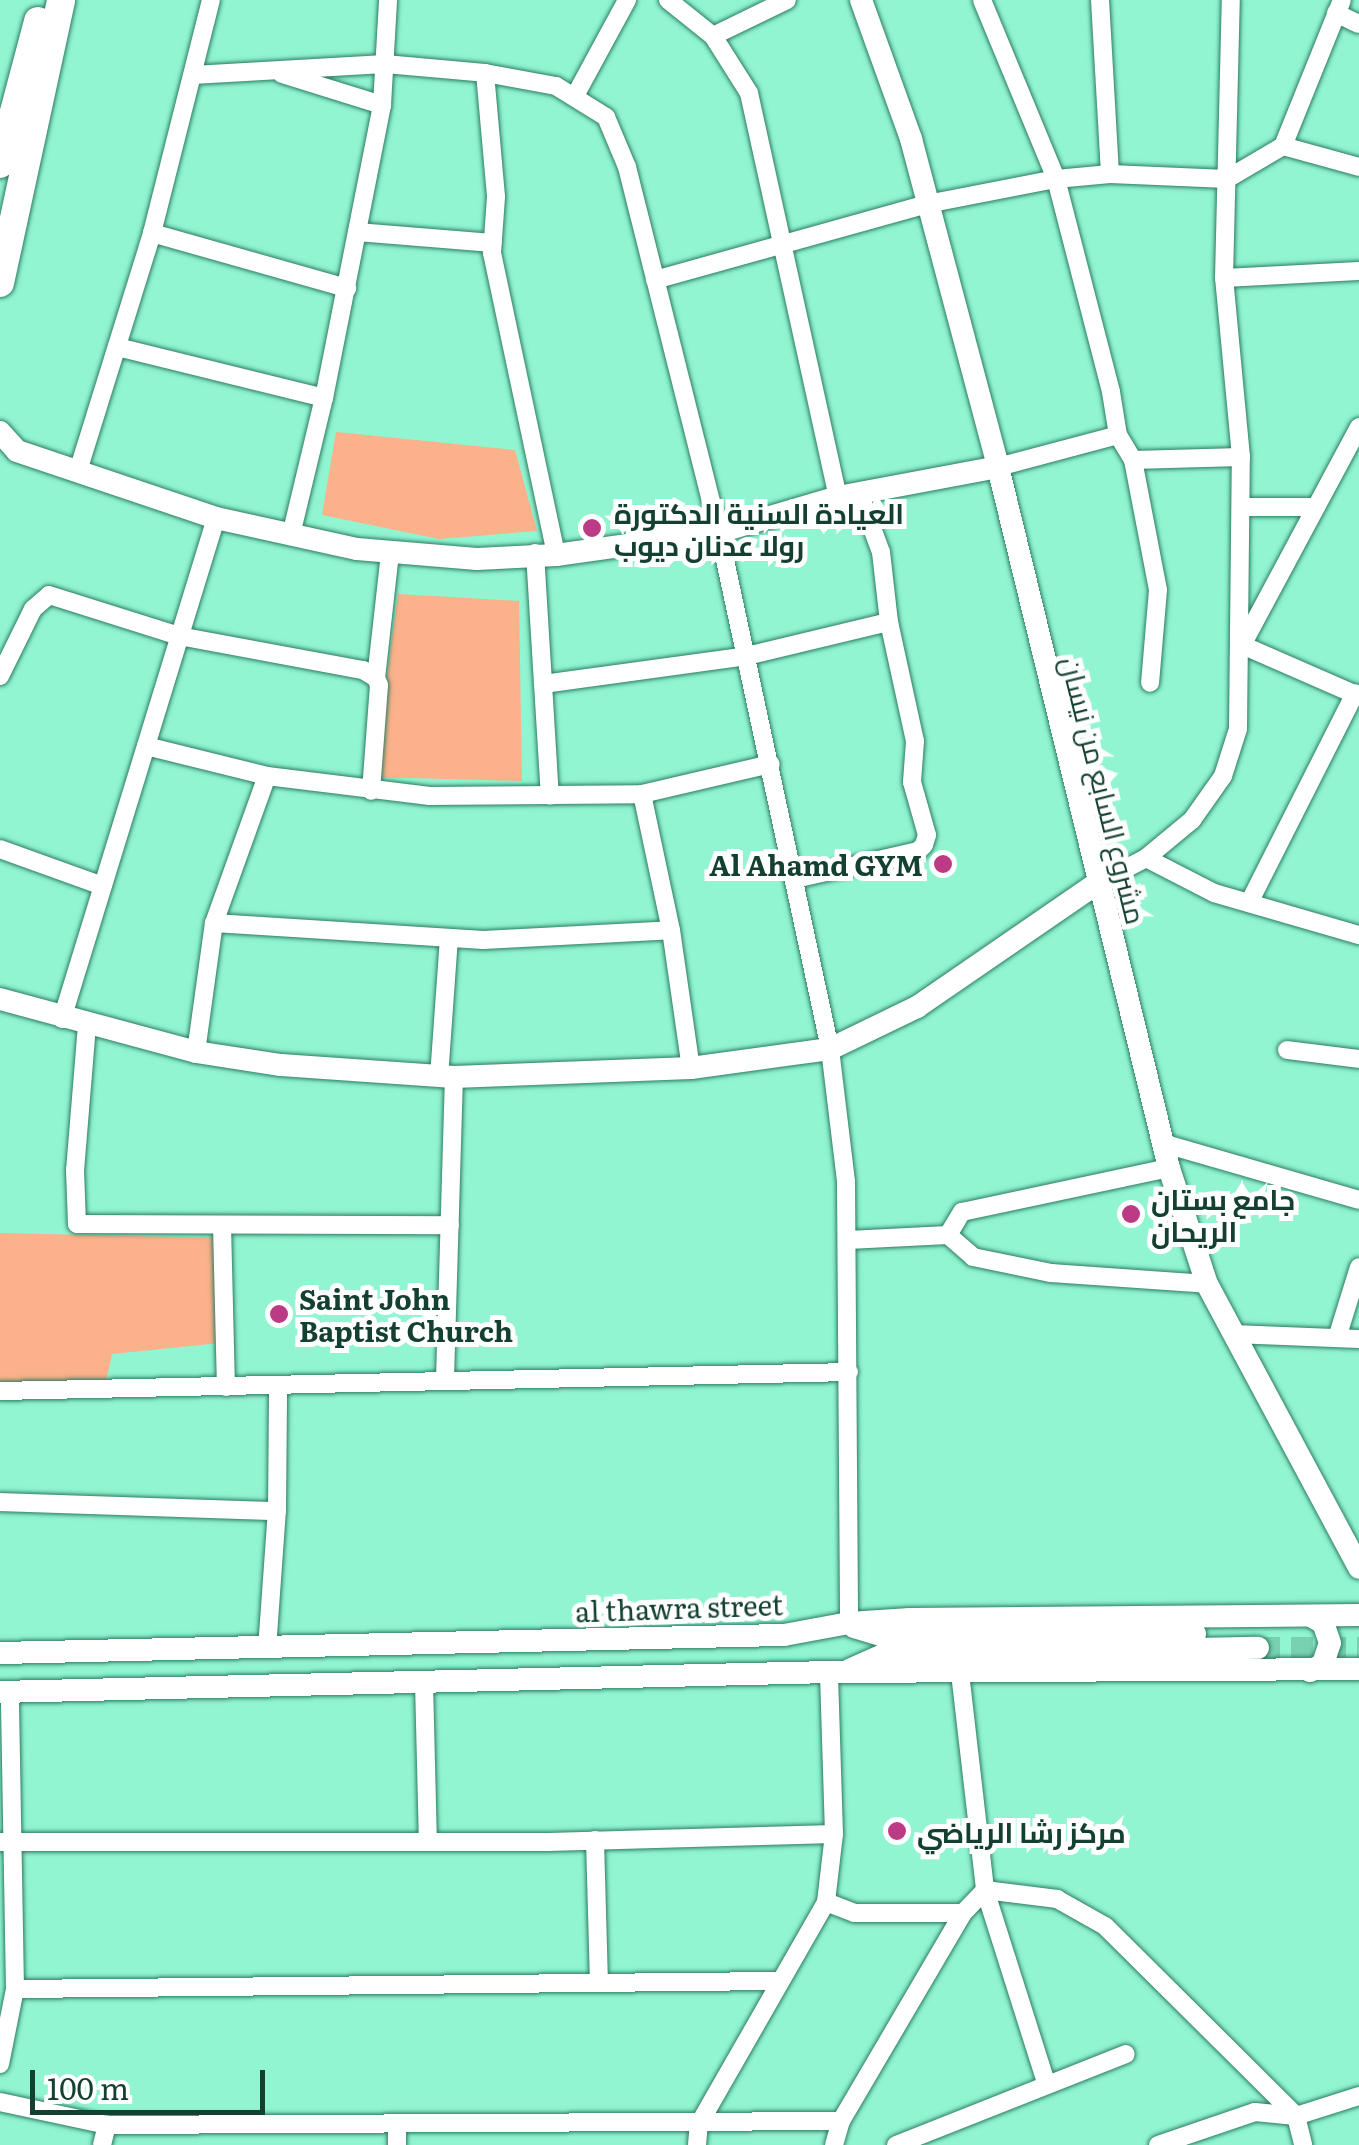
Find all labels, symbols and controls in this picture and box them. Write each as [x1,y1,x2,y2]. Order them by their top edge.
place label: العيادة السنية الدكتورة رولا عدنان ديوب [614,495,904,561]
marker: العيادة السنية الدكتورة رولا عدنان ديوب [579,515,605,541]
street label: مشروع السابع من نيسان [1056,653,1154,927]
place label: Al Ahamd GYM [709,847,923,881]
marker: Al Ahamd GYM [932,853,954,875]
place label: جامع بستان الريحان [1151,1181,1295,1247]
marker: جامع بستان الريحان [1120,1203,1142,1225]
place label: Saint John Baptist Church [299,1281,513,1347]
marker: Saint John Baptist Church [268,1303,290,1325]
street label: al thawra street [574,1587,784,1627]
place label: مركز رشا الرياضي [917,1814,1126,1848]
marker: مركز رشا الرياضي [886,1820,908,1842]
scale bar [35,2050,270,2112]
text: 100 m [47,2065,129,2109]

